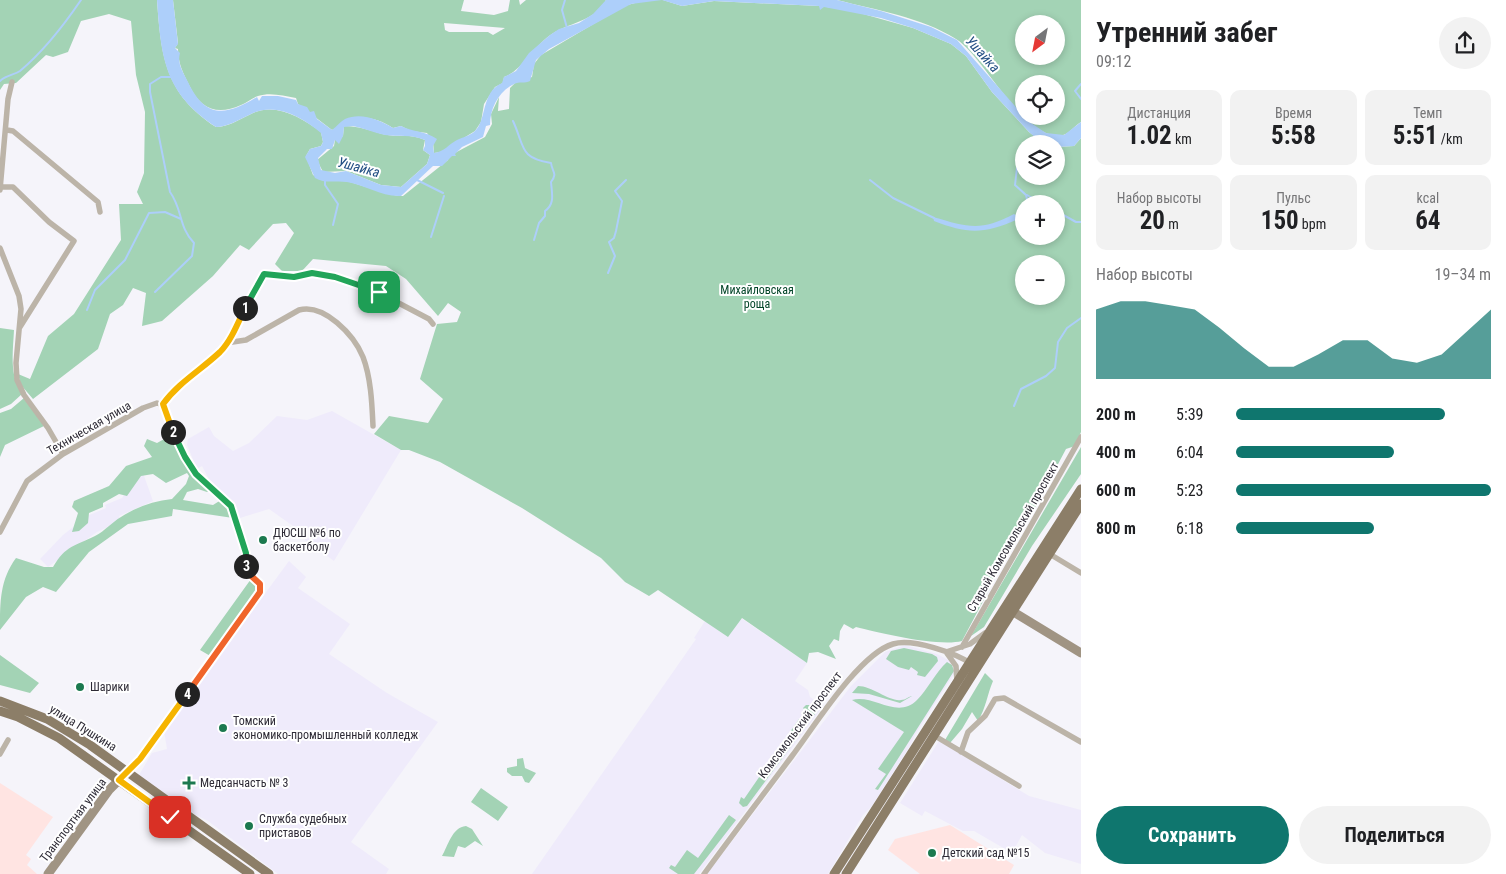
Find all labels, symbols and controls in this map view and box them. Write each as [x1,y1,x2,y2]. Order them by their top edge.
north arrow [1015,15,1065,65]
map controls [1015,15,1065,305]
text: Утренний забег [1096,16,1277,49]
button: share [1439,17,1491,69]
water label: Ушайка [963,33,1003,75]
text: 09:12 [1096,52,1131,71]
button: locate [1015,75,1065,125]
text: Дистанция [1127,105,1191,121]
text: Время [1275,105,1312,121]
text: Темп [1413,105,1443,121]
text: 1.02 [1127,121,1172,150]
text: 5:58 [1271,121,1316,150]
text: 5:51 [1393,121,1438,150]
text: km [1172,131,1192,147]
text: /km [1438,131,1463,147]
button: layers [1015,135,1065,185]
water label: Ушайка [336,154,382,180]
text: Набор высоты [1117,190,1202,206]
text: Пульс [1276,190,1311,206]
text: kcal [1417,190,1439,206]
button: + [1015,195,1065,245]
text: 20 [1140,206,1165,235]
text: 150 [1261,206,1299,235]
text: 64 [1415,206,1440,235]
text: m [1165,216,1179,232]
text: bpm [1299,216,1326,232]
button: − [1015,255,1065,305]
text: Набор высоты [1096,265,1193,284]
text: 19–34 m [1435,265,1491,284]
pin [358,271,400,313]
icon: arrive [365,278,393,306]
park label: Михайловская роща [720,283,794,311]
pin: 1 [232,296,258,320]
text: 1 [242,300,249,316]
street label: Техническая улица [44,398,134,458]
text: 200 m [1096,405,1136,424]
text: 5:39 [1176,405,1203,424]
pin: 2 [160,420,186,444]
text: 2 [170,424,177,440]
text: 400 m [1096,443,1136,462]
text: 6:04 [1176,443,1203,462]
street label: Старый Комсомольский проспект [964,460,1062,614]
text: 600 m [1096,481,1136,500]
text: 5:23 [1176,481,1203,500]
text: 800 m [1096,519,1136,538]
text: 6:18 [1176,519,1203,538]
place label: ДЮСШ №6 по баскетболу [273,526,341,554]
marker: ДЮСШ №6 по баскетболу [257,534,269,546]
pin: 3 [234,554,258,578]
text: 3 [243,558,250,574]
street label: Комсомольский проспект [755,669,845,781]
place label: Шарики [90,680,129,694]
marker: Шарики [74,681,86,693]
pin: 4 [174,682,200,706]
text: 4 [184,686,191,702]
street label: улица Пушкина [47,702,119,754]
place label: Томский экономико-промышленный колледж [233,714,418,742]
marker: Томский экономико-промышленный колледж [217,722,229,734]
street label: Транспортная улица [37,775,109,865]
marker: Медсанчасть № 3 [182,776,196,790]
place label: Медсанчасть № 3 [200,776,289,790]
pin [149,796,191,838]
icon: check [156,803,184,831]
button: Сохранить [1096,806,1289,864]
button: Поделиться [1299,806,1491,864]
place label: Служба судебных приставов [259,812,347,840]
marker: Служба судебных приставов [243,820,255,832]
place label: Детский сад №15 [942,846,1029,860]
marker: Детский сад №15 [926,847,938,859]

